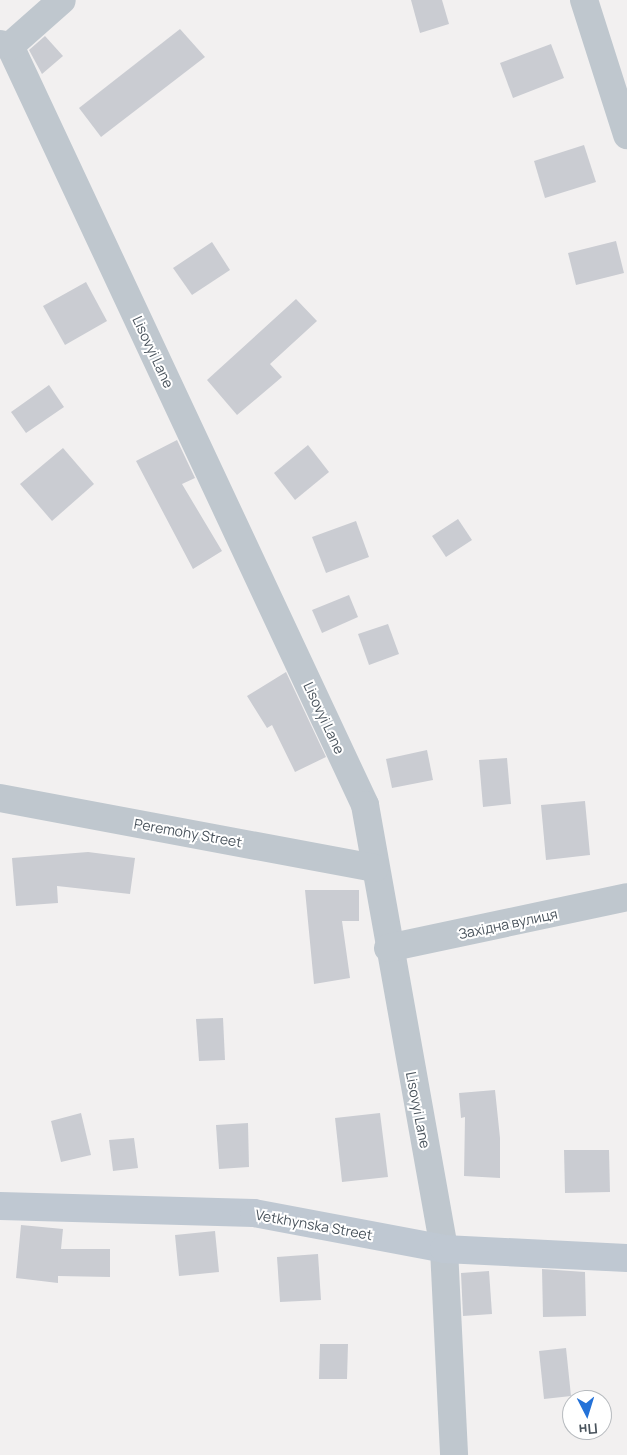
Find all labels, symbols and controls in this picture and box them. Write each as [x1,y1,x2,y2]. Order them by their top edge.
street label: Lisovyi Lane [129,313,177,391]
street label: Lisovyi Lane [300,679,348,757]
street label: Peremohy Street [133,815,243,851]
street label: Західна вулиця [457,905,559,943]
street label: Lisovyi Lane [402,1070,434,1150]
street label: Vetkhynska Street [254,1206,374,1244]
north arrow [562,1390,612,1440]
text: Пн [578,1419,598,1440]

